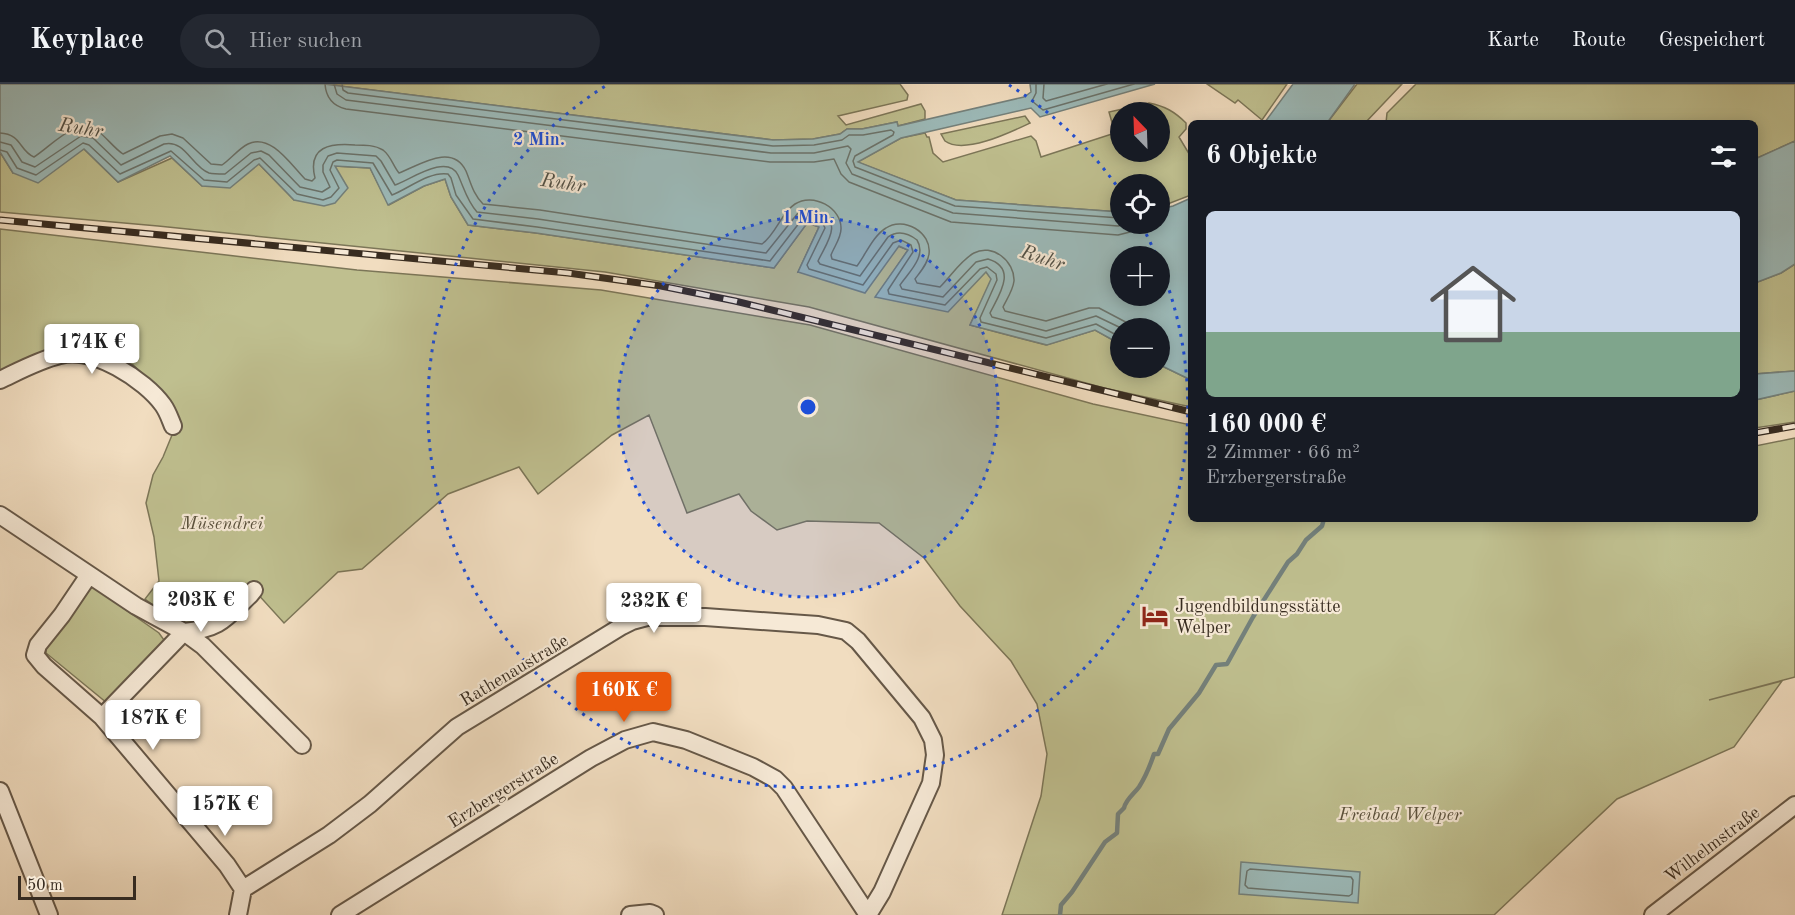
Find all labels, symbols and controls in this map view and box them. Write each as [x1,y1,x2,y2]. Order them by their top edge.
search box [180,14,600,68]
icon: search [201,25,234,58]
text: Keyplace [30,27,144,55]
text: Hier suchen [249,30,362,52]
text: Karte [1487,30,1539,51]
text: Route [1572,30,1626,51]
text: Gespeichert [1659,30,1765,51]
north arrow [1110,102,1170,162]
map controls [1110,102,1170,378]
water label: Ruhr [56,115,105,142]
text: 2 Min. [513,131,565,149]
icon: filters [1707,140,1740,173]
text: 6 Objekte [1206,143,1318,169]
water label: Ruhr [538,171,587,197]
button: locate [1110,174,1170,234]
text: 1 Min. [782,209,834,227]
water label: Ruhr [1017,242,1067,275]
button: + [1110,246,1170,306]
icon: home [1419,250,1527,358]
button: − [1110,318,1170,378]
pin: 174K € [43,324,141,375]
text: 174K € [58,333,126,353]
centre of rings [798,397,818,417]
text: 160 000 € [1206,412,1326,438]
text: 2 Zimmer · 66 m² [1206,443,1360,463]
text: Erzbergerstraße [1206,468,1346,488]
park label: Müsendrei [180,515,263,533]
pin: 203K € [152,582,250,633]
pin: 232K € [605,583,703,634]
text: 203K € [167,591,235,611]
text: 232K € [620,592,688,612]
place label: Jugendbildungsstätte Welper [1175,598,1341,637]
hotel icon: Jugendbildungsstätte Welper [1140,601,1170,631]
street label: Rathenaustraße [457,632,572,710]
pin: 160K € [575,672,673,723]
text: 160K € [590,681,658,701]
pin: 187K € [104,700,202,751]
text: 187K € [119,709,187,729]
street label: Erzbergerstraße [445,750,562,832]
pin: 157K € [176,786,274,837]
text: 157K € [191,795,259,815]
street label: Wilhelmstraße [1662,803,1763,886]
park label: Freibad Welper [1337,806,1463,824]
scale bar [18,873,136,900]
text: 50 m [27,878,63,894]

